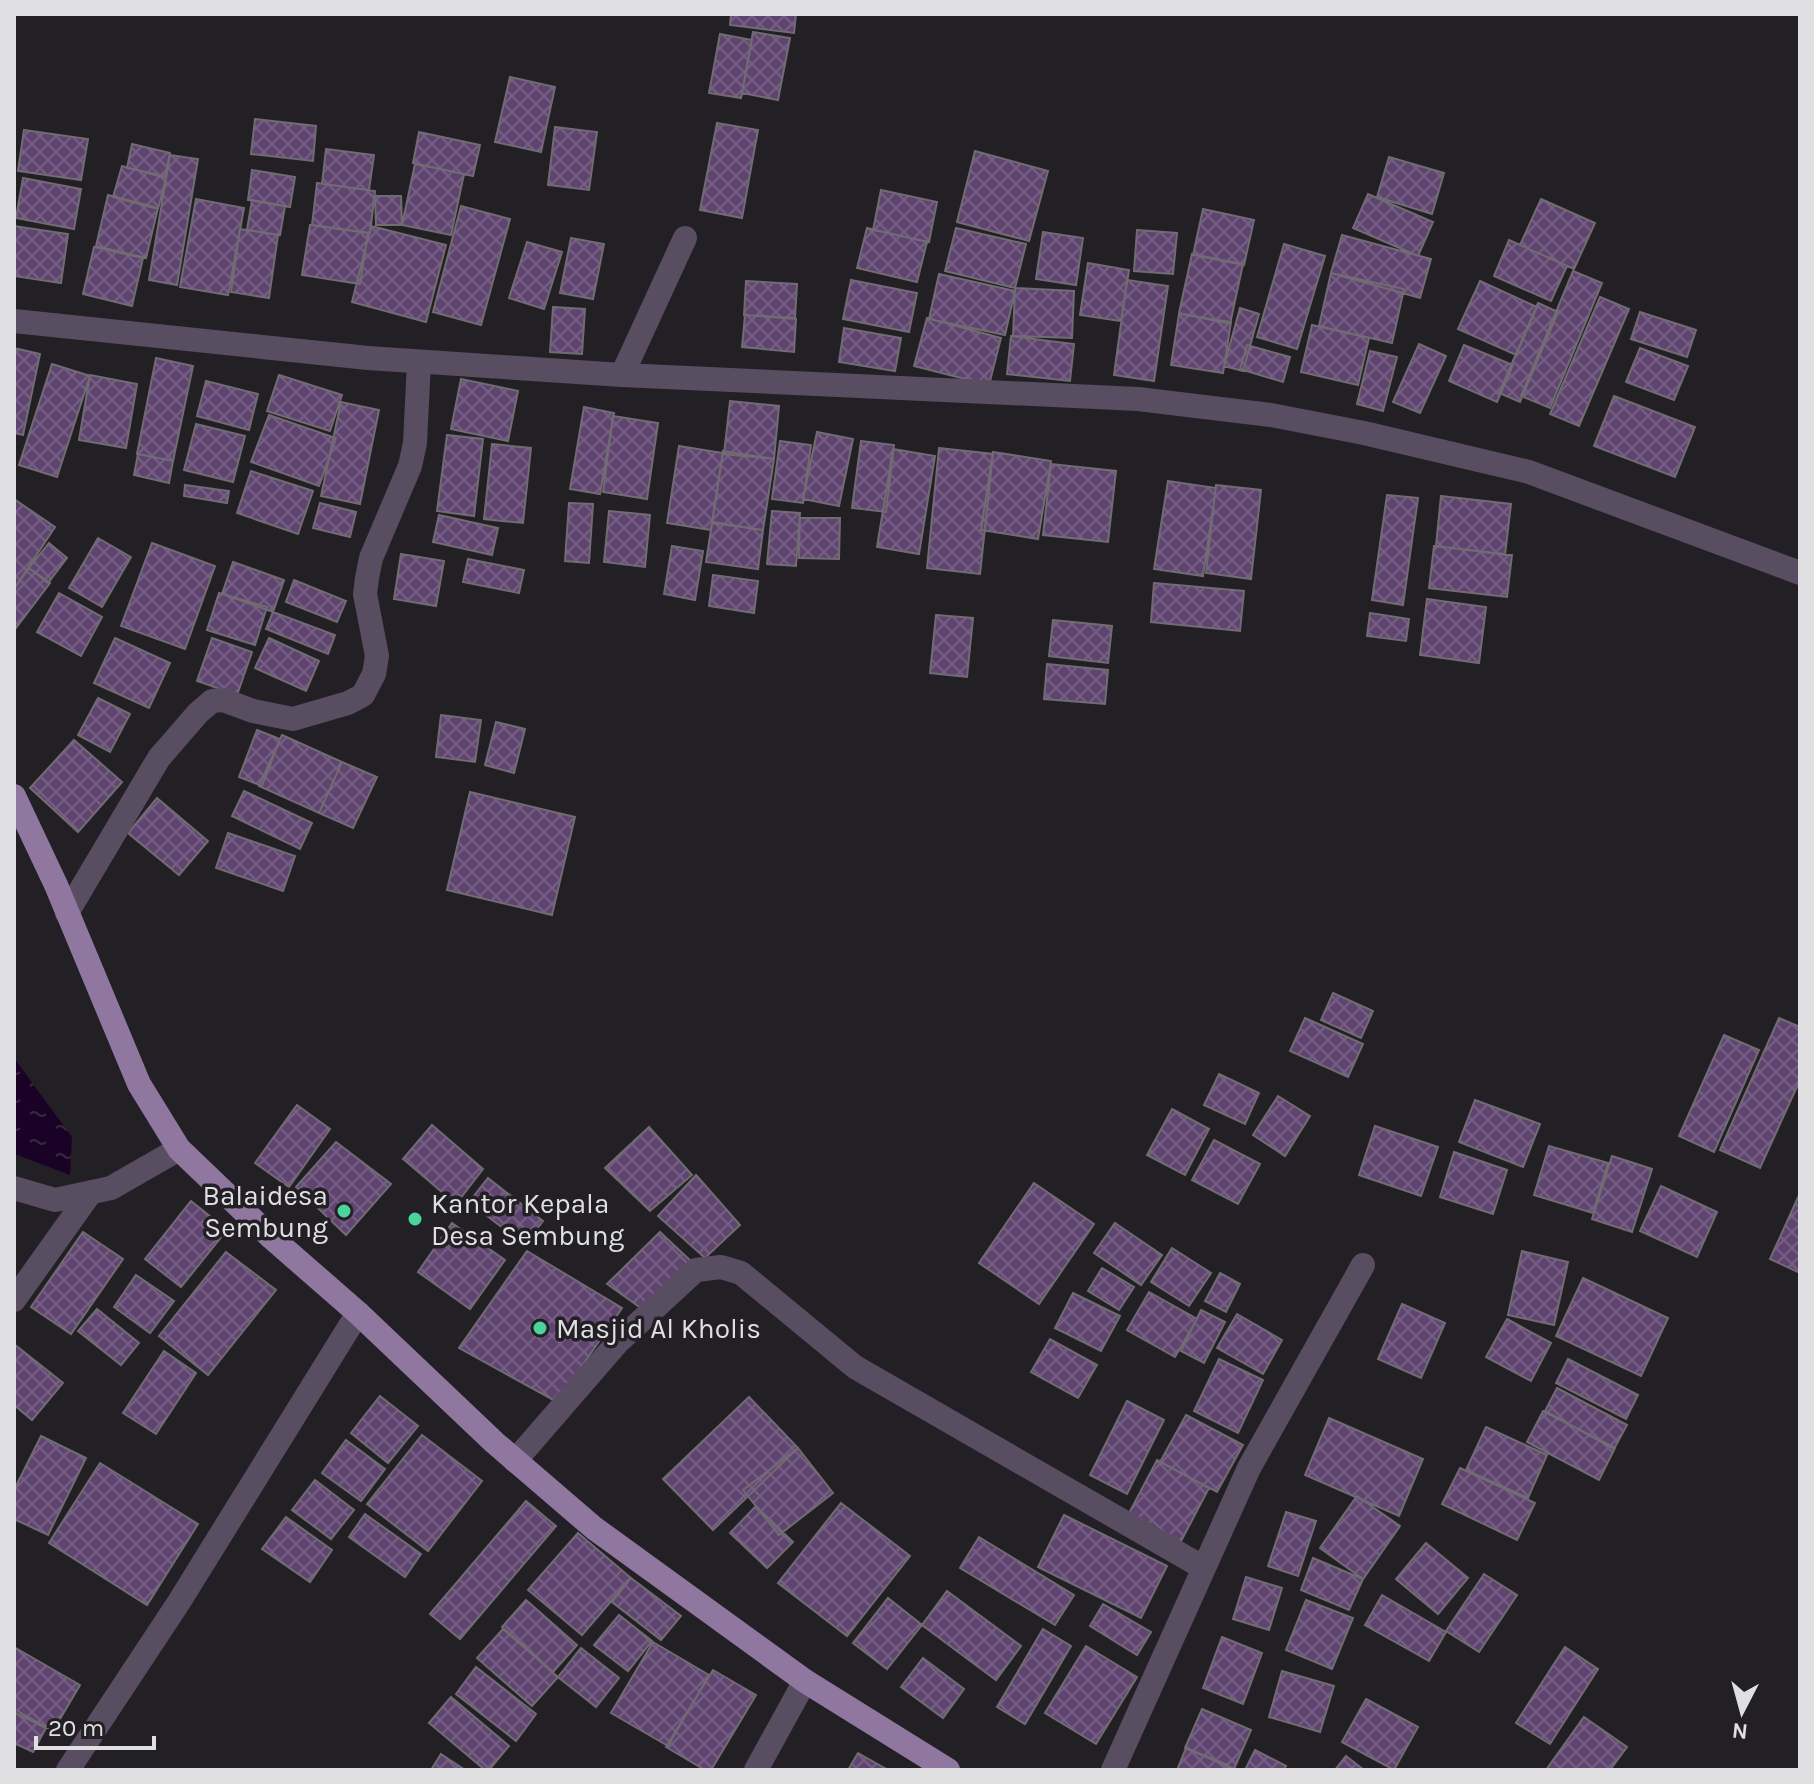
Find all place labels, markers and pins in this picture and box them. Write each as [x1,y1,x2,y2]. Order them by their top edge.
place label: Balaidesa Sembung [202,1179,328,1244]
place label: Kantor Kepala Desa Sembung [431,1187,625,1252]
marker: Balaidesa Sembung [335,1202,353,1220]
marker: Kantor Kepala Desa Sembung [406,1210,424,1228]
place label: Masjid Al Kholis [556,1312,761,1345]
marker: Masjid Al Kholis [531,1319,549,1337]

